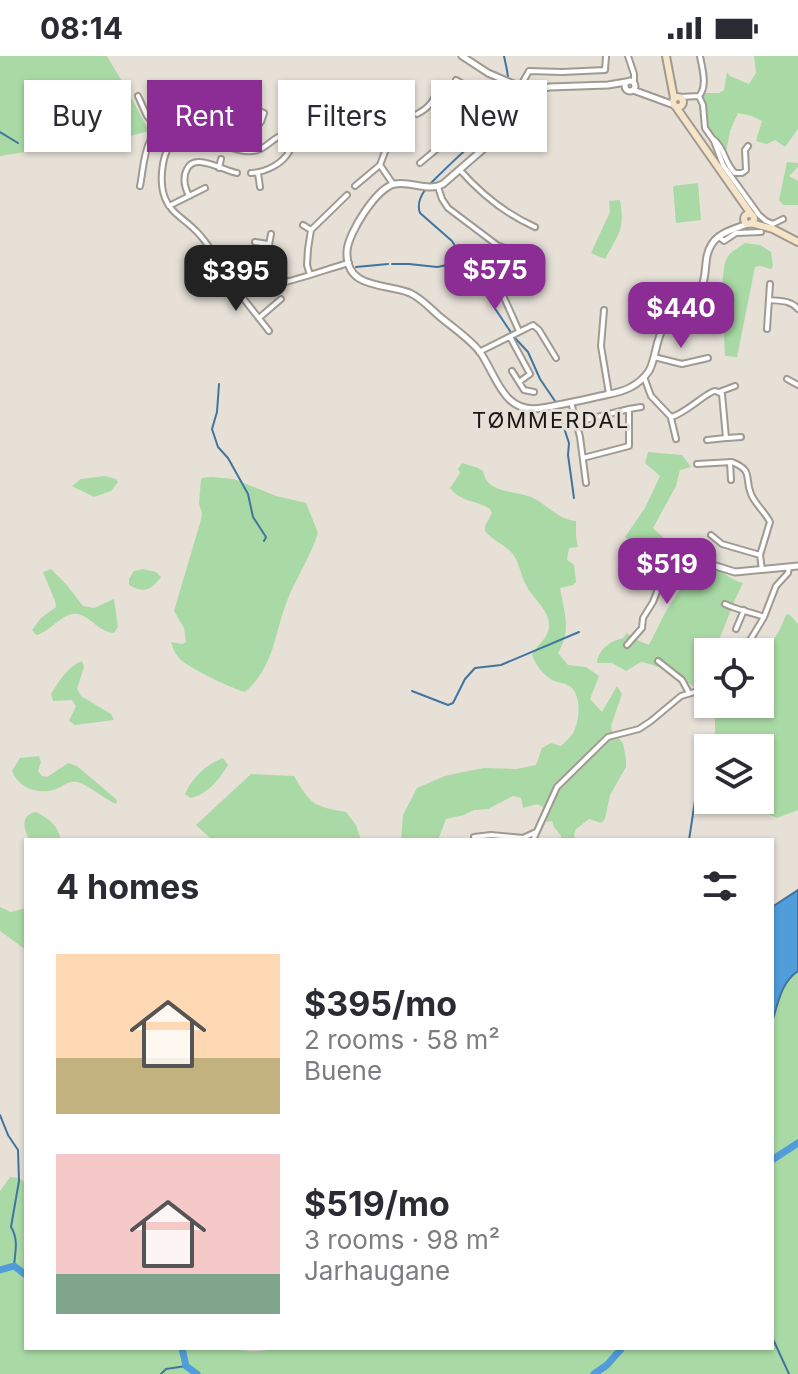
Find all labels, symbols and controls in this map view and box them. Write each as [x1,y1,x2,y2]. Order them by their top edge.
text: 08:14 [40,10,123,46]
chip: Buy [24,80,131,152]
chip: Rent [147,80,262,152]
chip: Filters [278,80,415,152]
chip: New [431,80,547,152]
pin: $575 [448,244,542,312]
pin: $395 [189,245,283,313]
text: $575 [462,254,528,285]
text: $395 [202,255,270,286]
pin: $440 [634,282,728,350]
text: $440 [646,292,716,323]
district label: TØMMERDAL [472,407,630,433]
pin: $519 [620,538,714,606]
text: $519 [636,548,698,579]
map controls [694,638,774,814]
button: locate [694,638,774,718]
button: layers [694,734,774,814]
icon: filters [698,864,742,908]
text: 4 homes [56,866,199,907]
text: $395/mo [304,983,457,1024]
icon: home [120,986,216,1082]
text: 2 rooms · 58 m² [304,1024,500,1055]
text: Buene [304,1055,382,1086]
text: $519/mo [304,1183,450,1224]
icon: home [120,1186,216,1282]
text: 3 rooms · 98 m² [304,1224,500,1255]
text: Jarhaugane [304,1255,450,1286]

